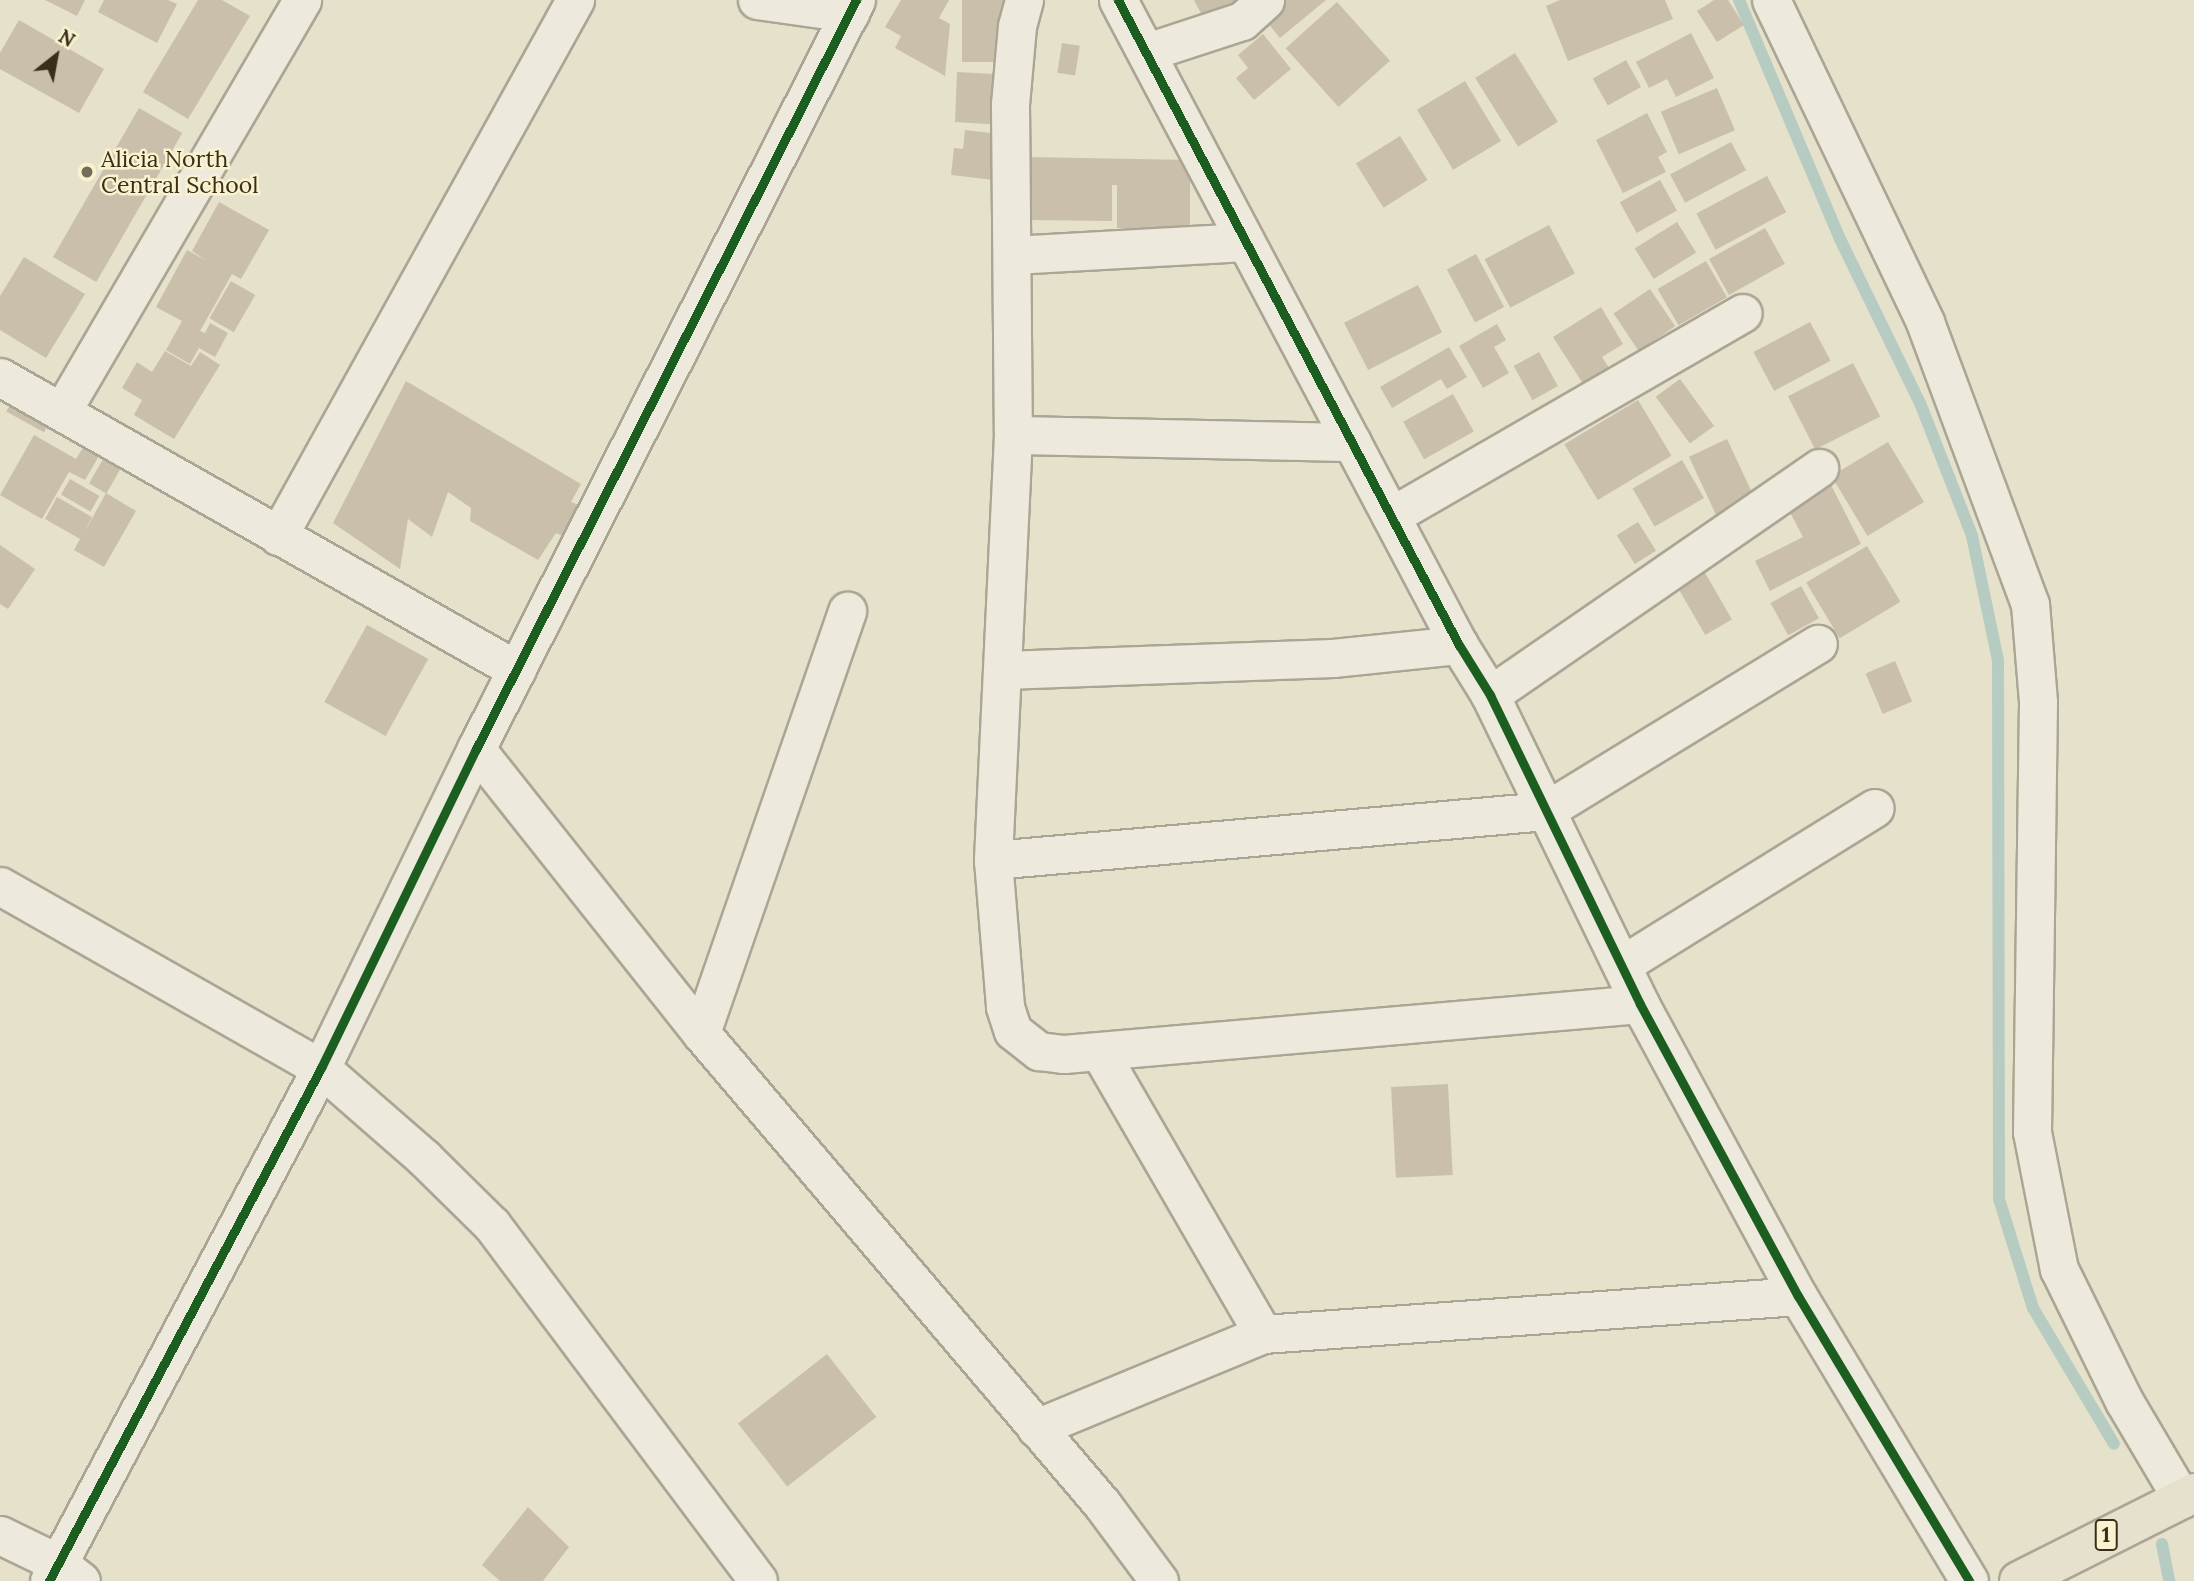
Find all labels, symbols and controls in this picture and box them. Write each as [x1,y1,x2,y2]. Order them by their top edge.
north arrow [21,21,91,91]
text: N [54,24,79,52]
place label: Alicia North Central School [101,145,258,199]
marker: Alicia North Central School [79,164,95,180]
road number: 1 [2094,1518,2118,1552]

